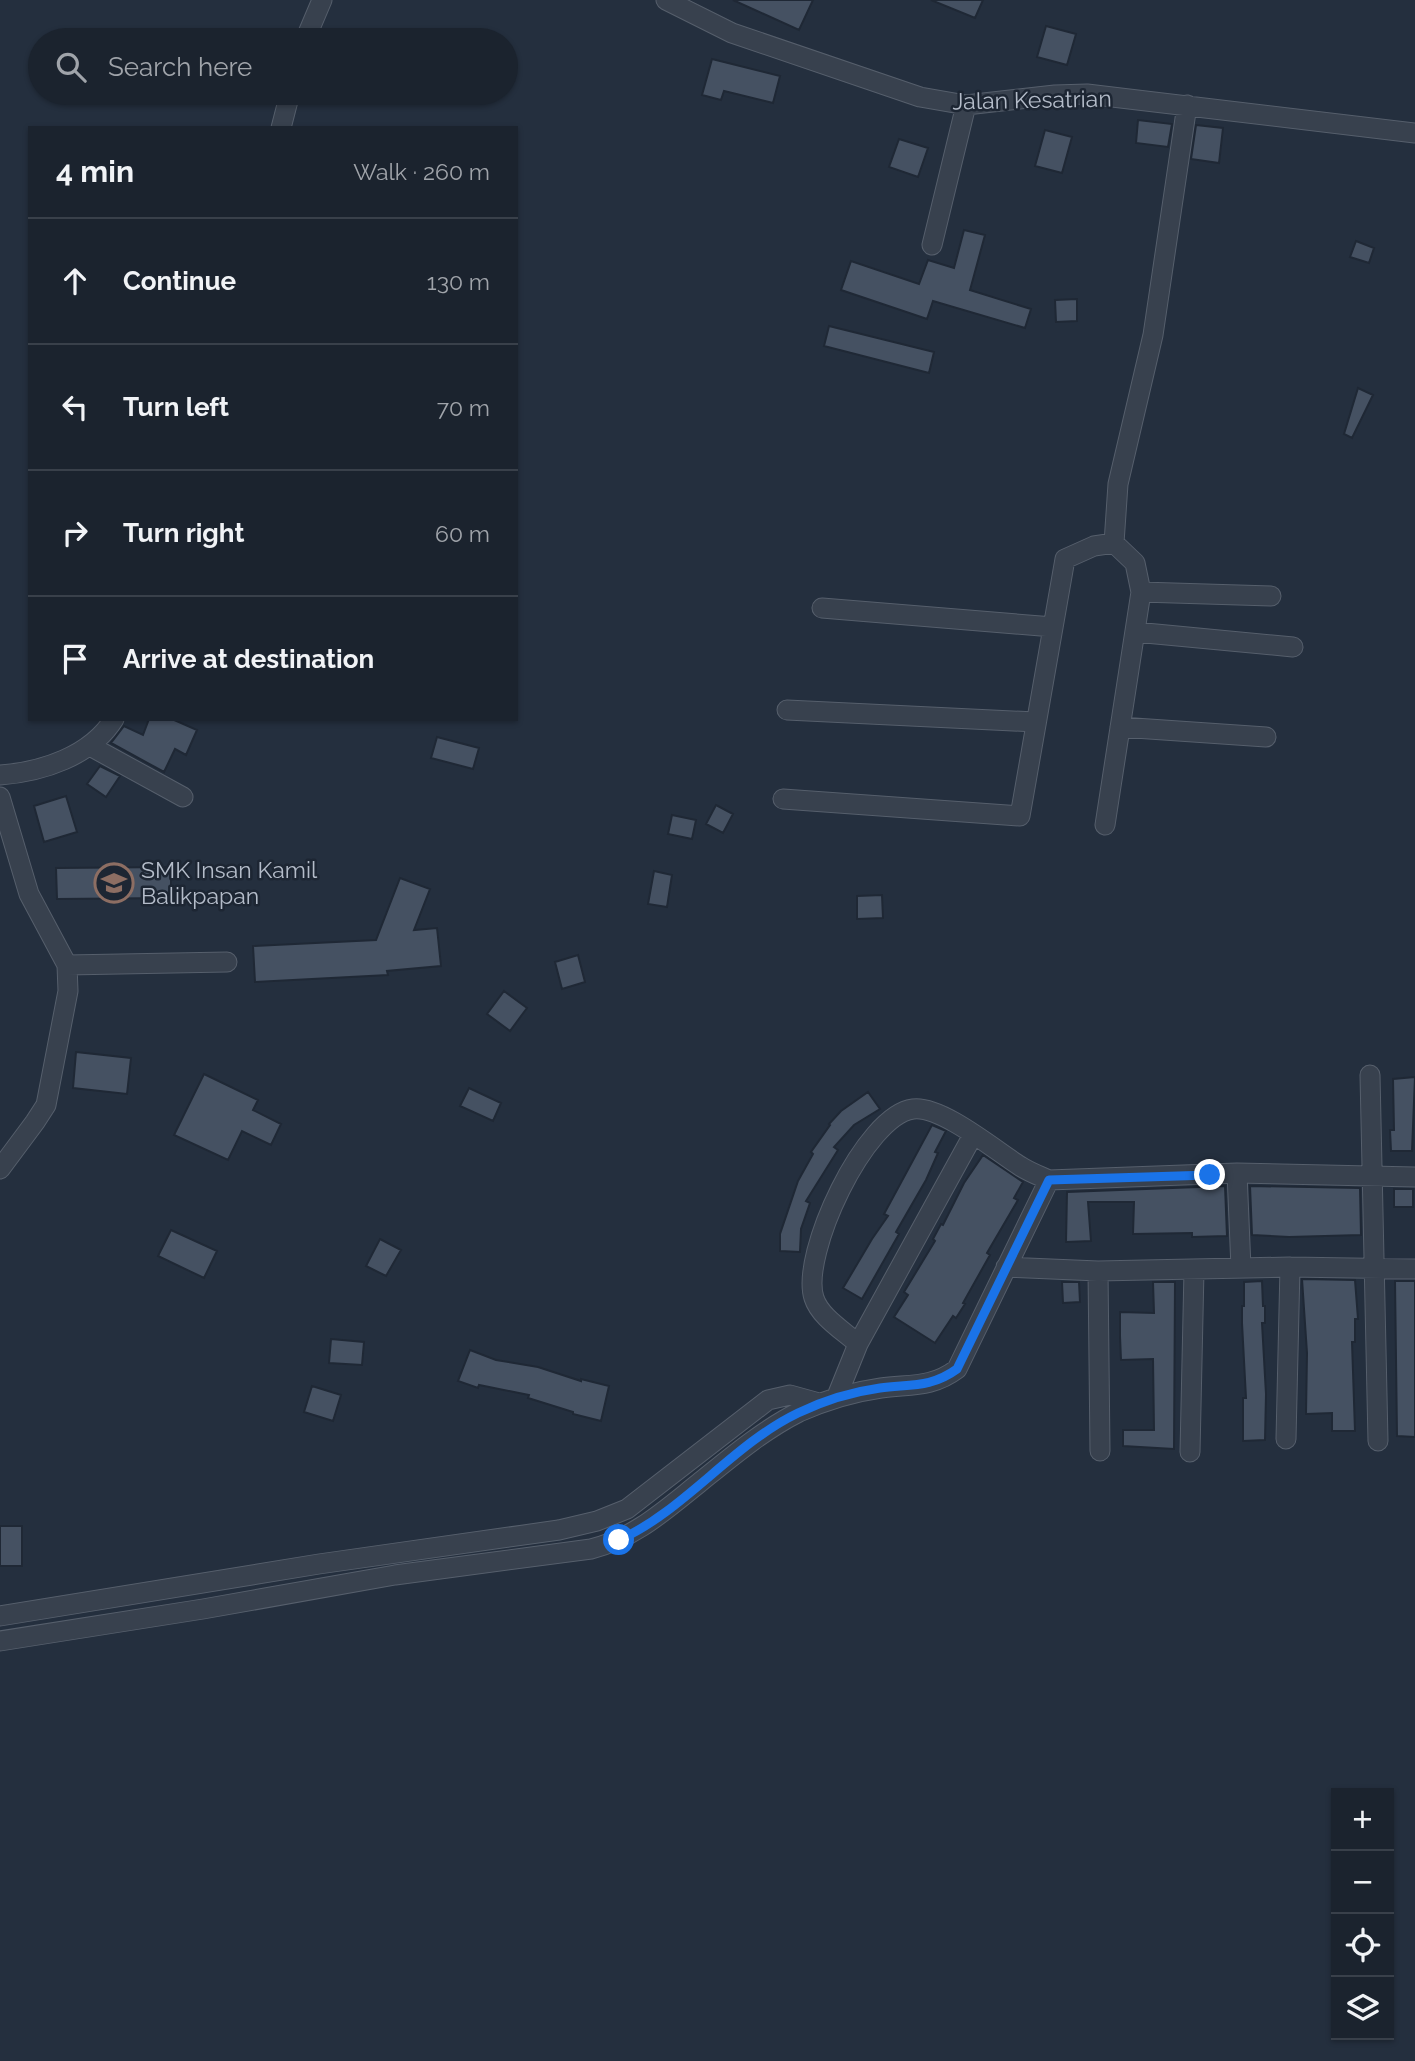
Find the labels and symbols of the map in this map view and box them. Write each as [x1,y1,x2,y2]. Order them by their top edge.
street label: Jalan Kesatrian [952,85,1112,114]
place label: SMK Insan Kamil Balikpapan [141,856,318,909]
school or university icon: SMK Insan Kamil Balikpapan [93,862,135,904]
route end [1194,1159,1225,1190]
route start [603,1524,634,1555]

